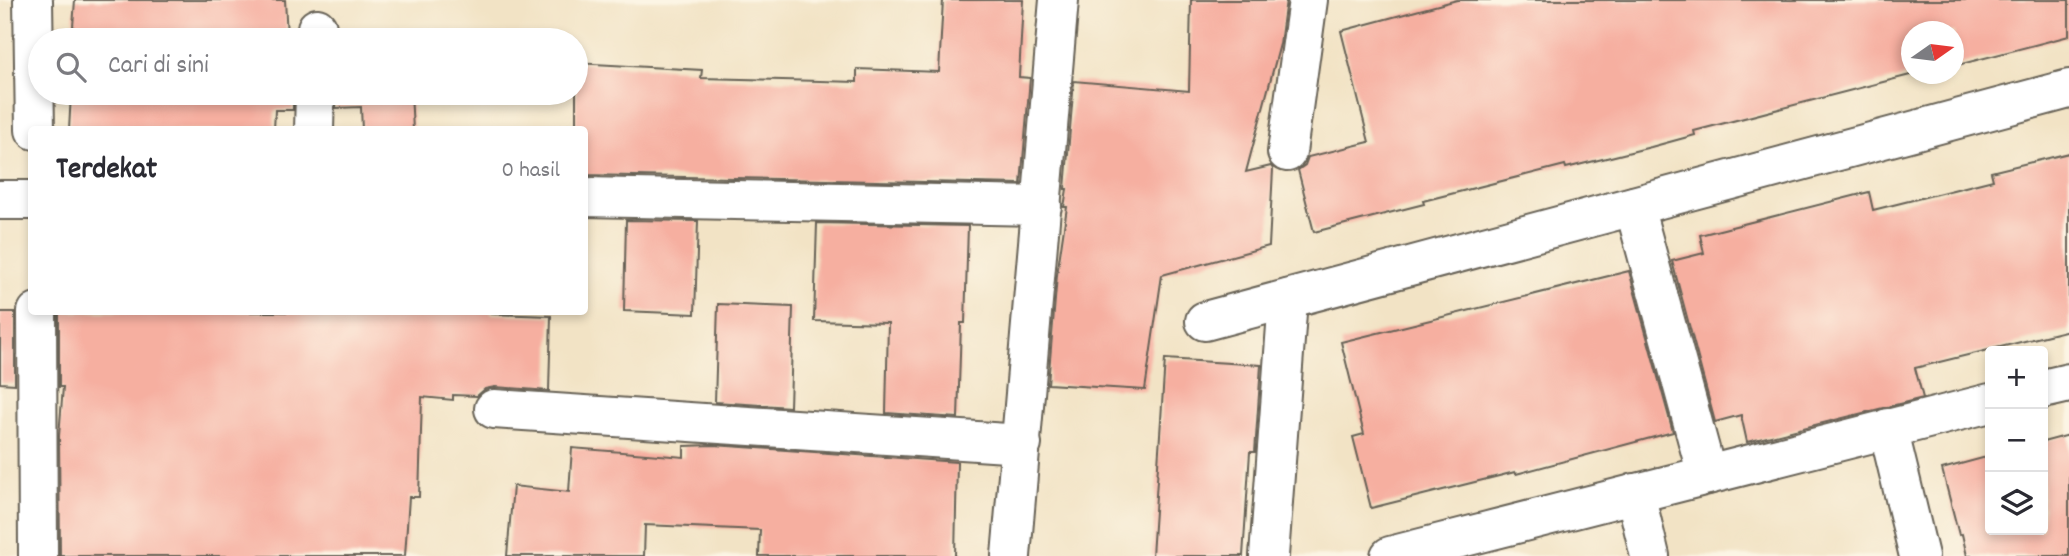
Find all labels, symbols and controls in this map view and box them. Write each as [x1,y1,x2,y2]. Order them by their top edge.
north arrow [1901,21,1964,84]
search box [28,28,588,105]
icon: search [52,48,90,86]
text: Cari di sini [108,48,209,85]
text: Terdekat [56,150,157,193]
text: 0 hasil [502,155,560,188]
map controls [1985,346,2048,535]
button: + [1985,346,2048,409]
button: − [1985,409,2048,472]
button: layers [1985,472,2048,535]

